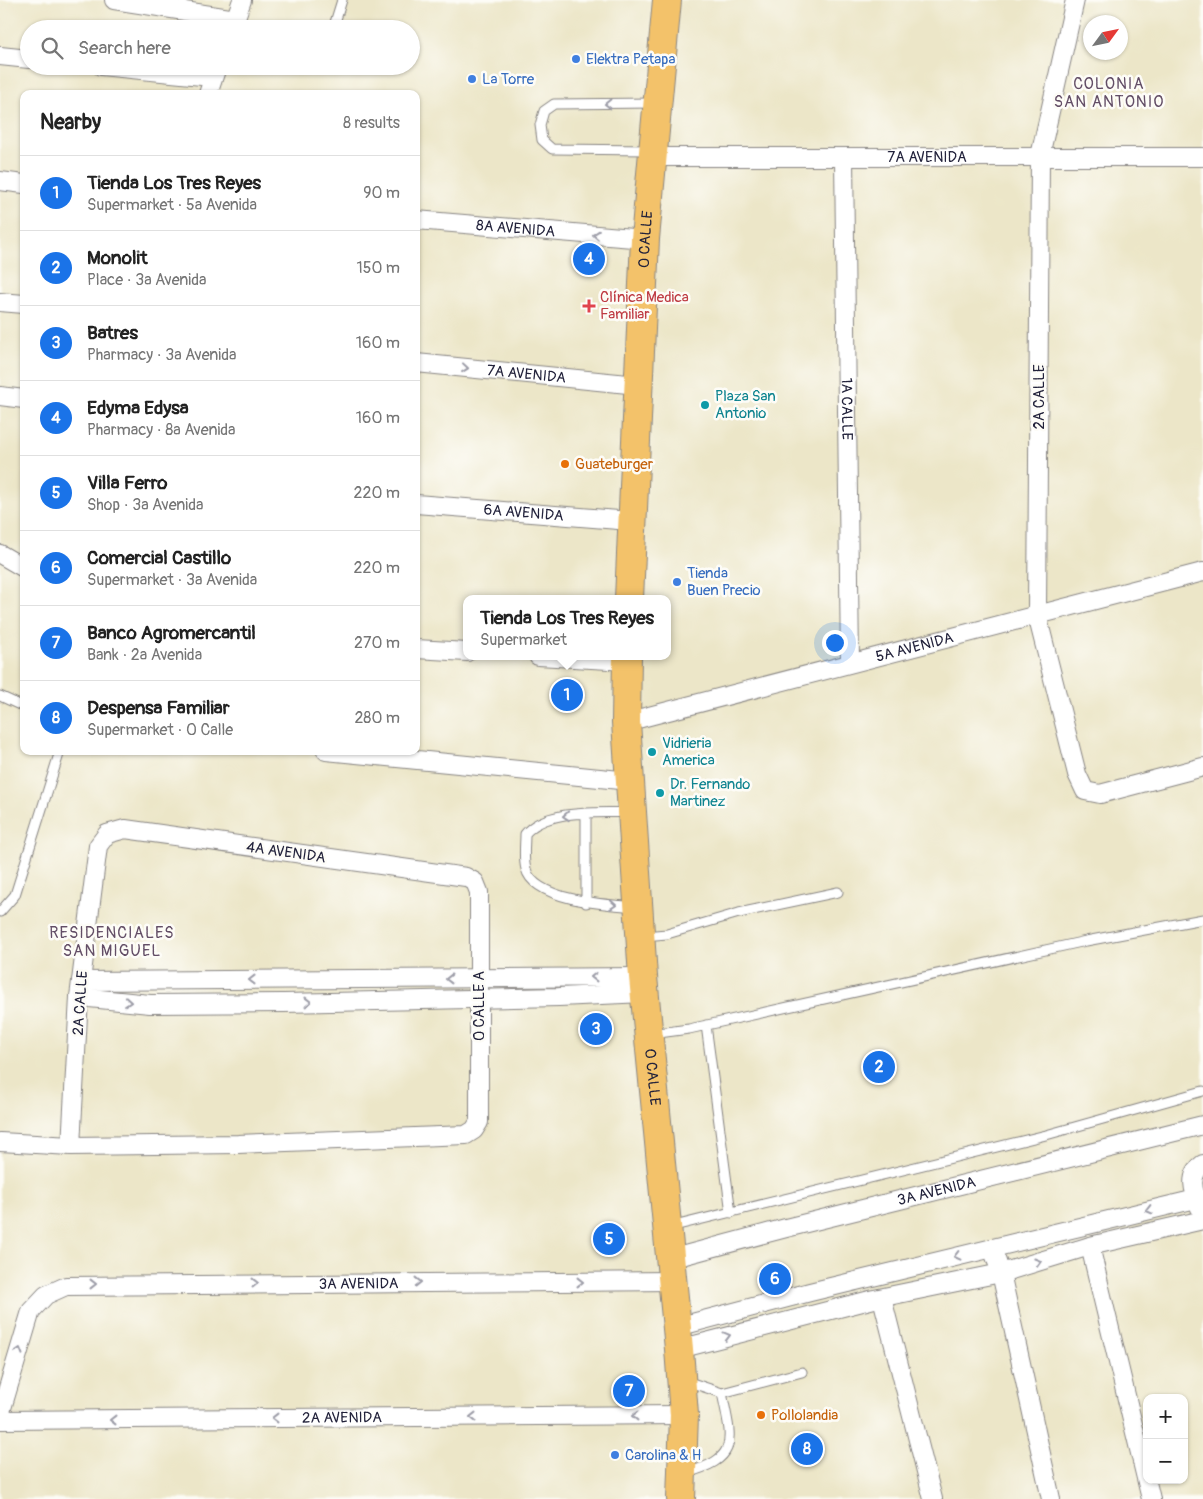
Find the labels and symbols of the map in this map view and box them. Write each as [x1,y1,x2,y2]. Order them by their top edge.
north arrow [1083,15,1128,60]
place label: Elektra Petapa [586,50,675,69]
marker: Elektra Petapa [570,53,582,65]
place label: La Torre [482,70,535,89]
marker: La Torre [466,73,478,85]
district label: COLONIA SAN ANTONIO [1054,74,1164,112]
one-way arrow [604,99,612,109]
street label: 7A AVENIDA [887,148,967,167]
street label: 0 CALLE [635,210,658,268]
street label: 8A AVENIDA [475,216,556,242]
one-way arrow [592,230,600,241]
pin: 4 [573,240,605,278]
place label: Clínica Medica Familiar [600,288,689,324]
marker: Clínica Medica Familiar [582,299,596,313]
street label: 7A AVENIDA [486,361,567,388]
one-way arrow [461,362,469,373]
street label: 2A CALLE [1030,364,1049,430]
street label: 1A CALLE [837,378,856,441]
place label: Plaza San Antonio [715,387,776,423]
marker: Plaza San Antonio [699,399,711,411]
place label: Guateburger [575,455,654,474]
marker: Guateburger [559,458,571,470]
street label: 6A AVENIDA [483,500,565,526]
place label: Tienda Buen Precio [687,564,761,600]
marker: Tienda Buen Precio [671,576,683,588]
street label: 5A AVENIDA [874,628,956,667]
your location [822,630,848,656]
pin: 1 [551,676,583,714]
place label: Vidrieria America [662,734,715,770]
marker: Vidrieria America [646,746,658,758]
place label: Dr. Fernando Martinez [670,775,750,811]
marker: Dr. Fernando Martinez [654,787,666,799]
one-way arrow [562,810,570,821]
street label: 4A AVENIDA [245,838,327,868]
one-way arrow [609,900,617,911]
district label: RESIDENCIALES SAN MIGUEL [49,923,175,961]
street label: 2A CALLE [69,970,92,1036]
street label: 0 CALLE A [470,971,489,1041]
one-way arrow [590,972,598,983]
one-way arrow [445,974,453,984]
one-way arrow [248,975,256,985]
one-way arrow [124,996,132,1007]
one-way arrow [304,997,312,1007]
pin: 3 [580,1010,612,1048]
street label: 0 CALLE [640,1048,664,1107]
pin: 2 [863,1048,895,1086]
street label: 3A AVENIDA [896,1172,978,1210]
one-way arrow [1144,1204,1153,1215]
pin: 5 [593,1220,625,1258]
one-way arrow [953,1251,961,1261]
one-way arrow [1033,1258,1041,1268]
pin: 6 [759,1260,791,1298]
street label: 3A AVENIDA [319,1274,399,1294]
one-way arrow [576,1276,584,1287]
one-way arrow [414,1277,422,1288]
one-way arrow [251,1278,259,1289]
one-way arrow [89,1279,97,1289]
one-way arrow [722,1332,730,1342]
one-way arrow [13,1348,23,1356]
pin: 7 [613,1372,645,1410]
place label: Pollolandia [771,1406,838,1425]
street label: 2A AVENIDA [302,1408,382,1428]
marker: Pollolandia [755,1409,767,1421]
one-way arrow [631,1411,638,1421]
one-way arrow [468,1412,476,1422]
one-way arrow [271,1413,278,1423]
one-way arrow [108,1415,116,1425]
pin: 8 [791,1430,823,1468]
place label: Carolina & H [625,1446,701,1465]
marker: Carolina & H [609,1449,621,1461]

